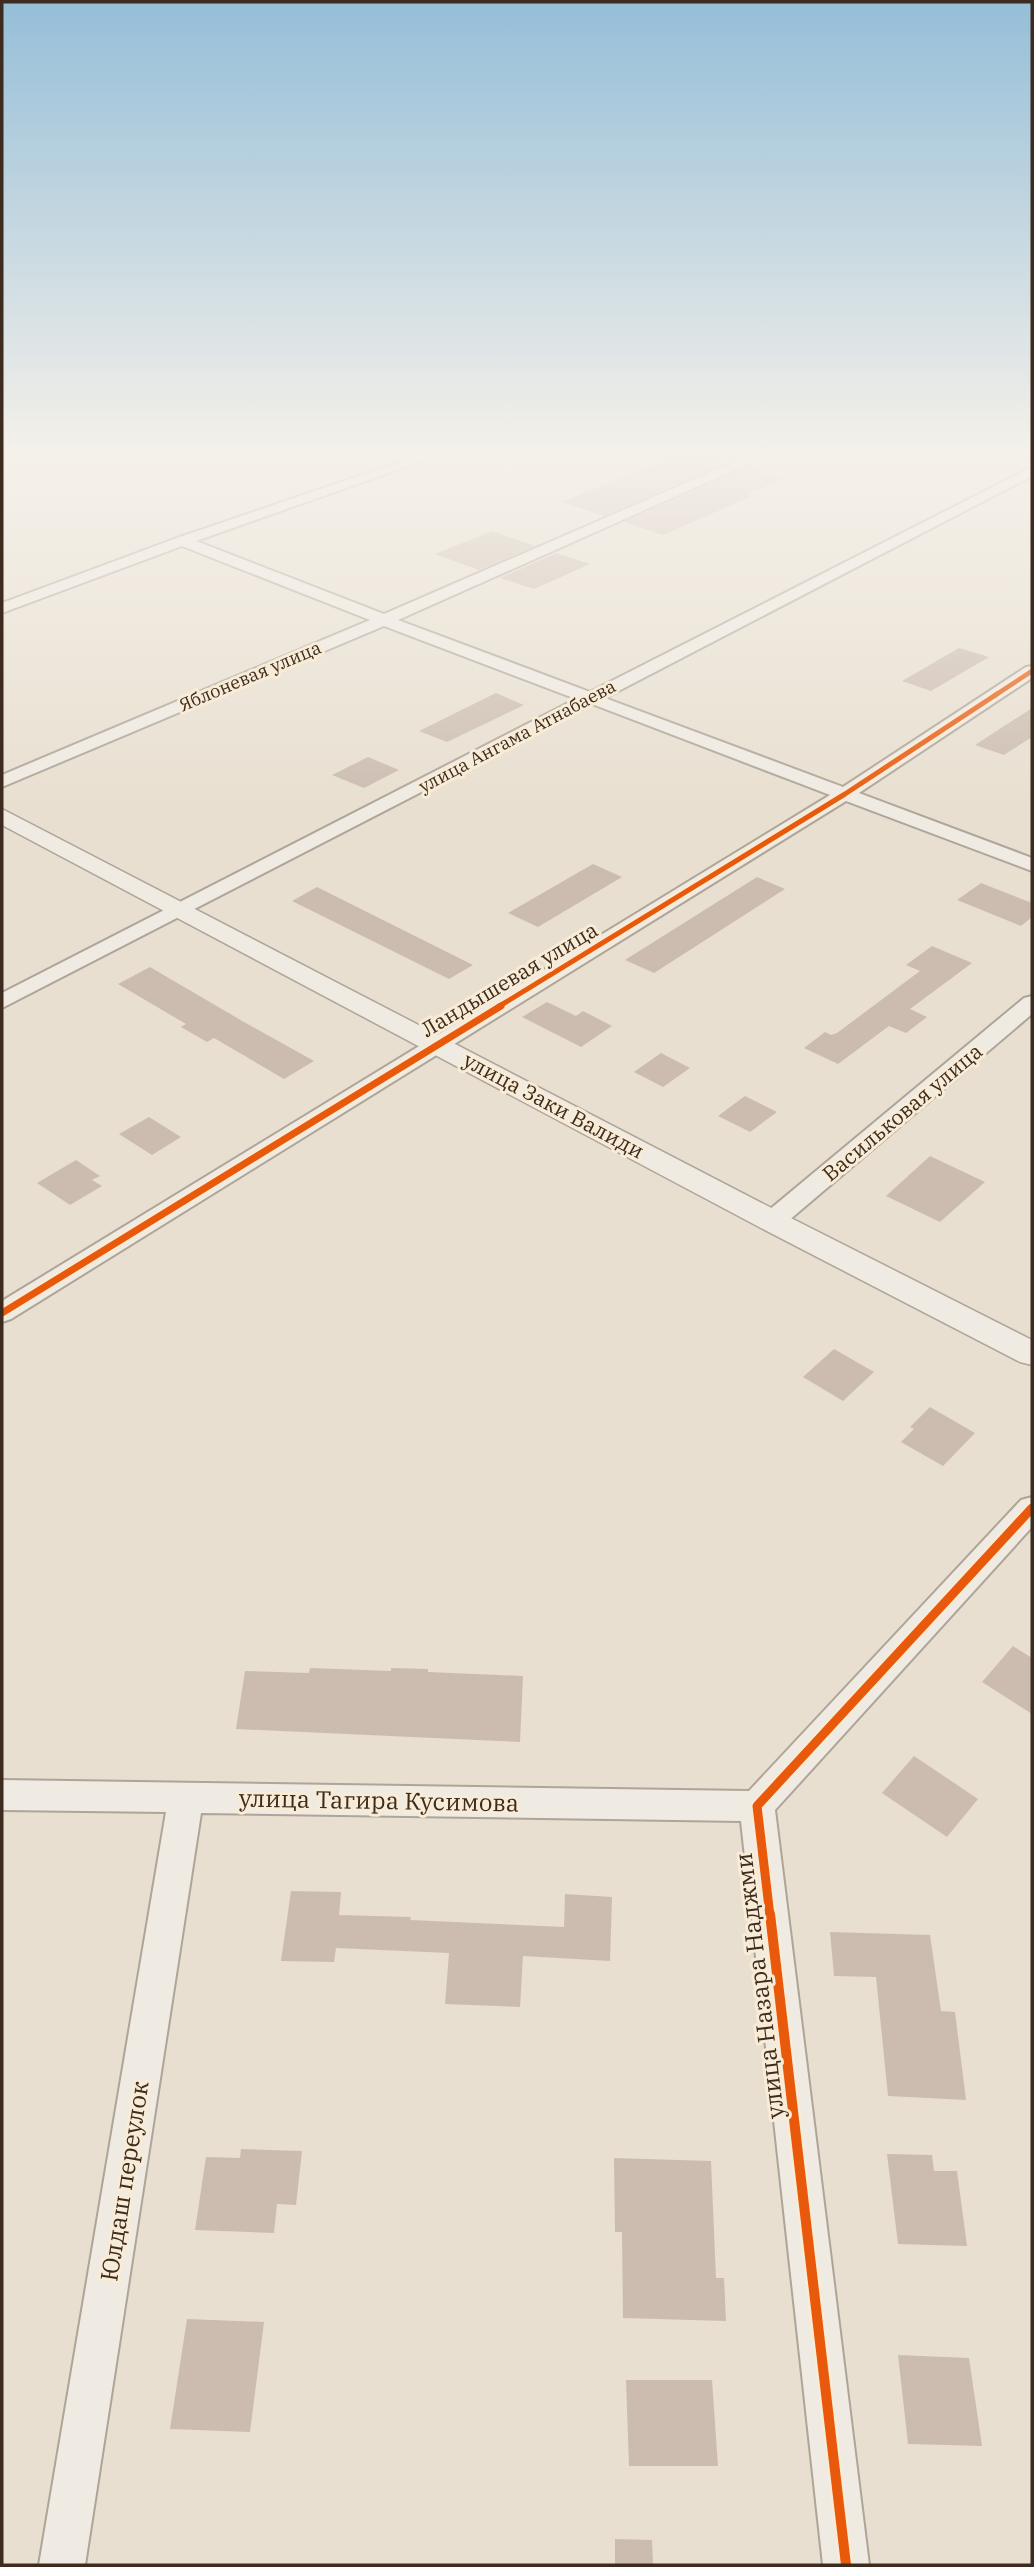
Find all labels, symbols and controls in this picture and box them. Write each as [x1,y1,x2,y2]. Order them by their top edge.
street label: Яблоневая улица [175,636,325,716]
street label: улица Ангама Атнабаева [415,674,620,798]
street label: Ландышевая улица [415,915,603,1043]
street label: Васильковая улица [816,1037,988,1187]
street label: улица Заки Валиди [459,1045,649,1165]
street label: улица Тагира Кусимова [239,1782,519,1818]
street label: улица Назара Наджми [727,1851,791,2121]
street label: Юлдаш переулок [92,2079,156,2283]

